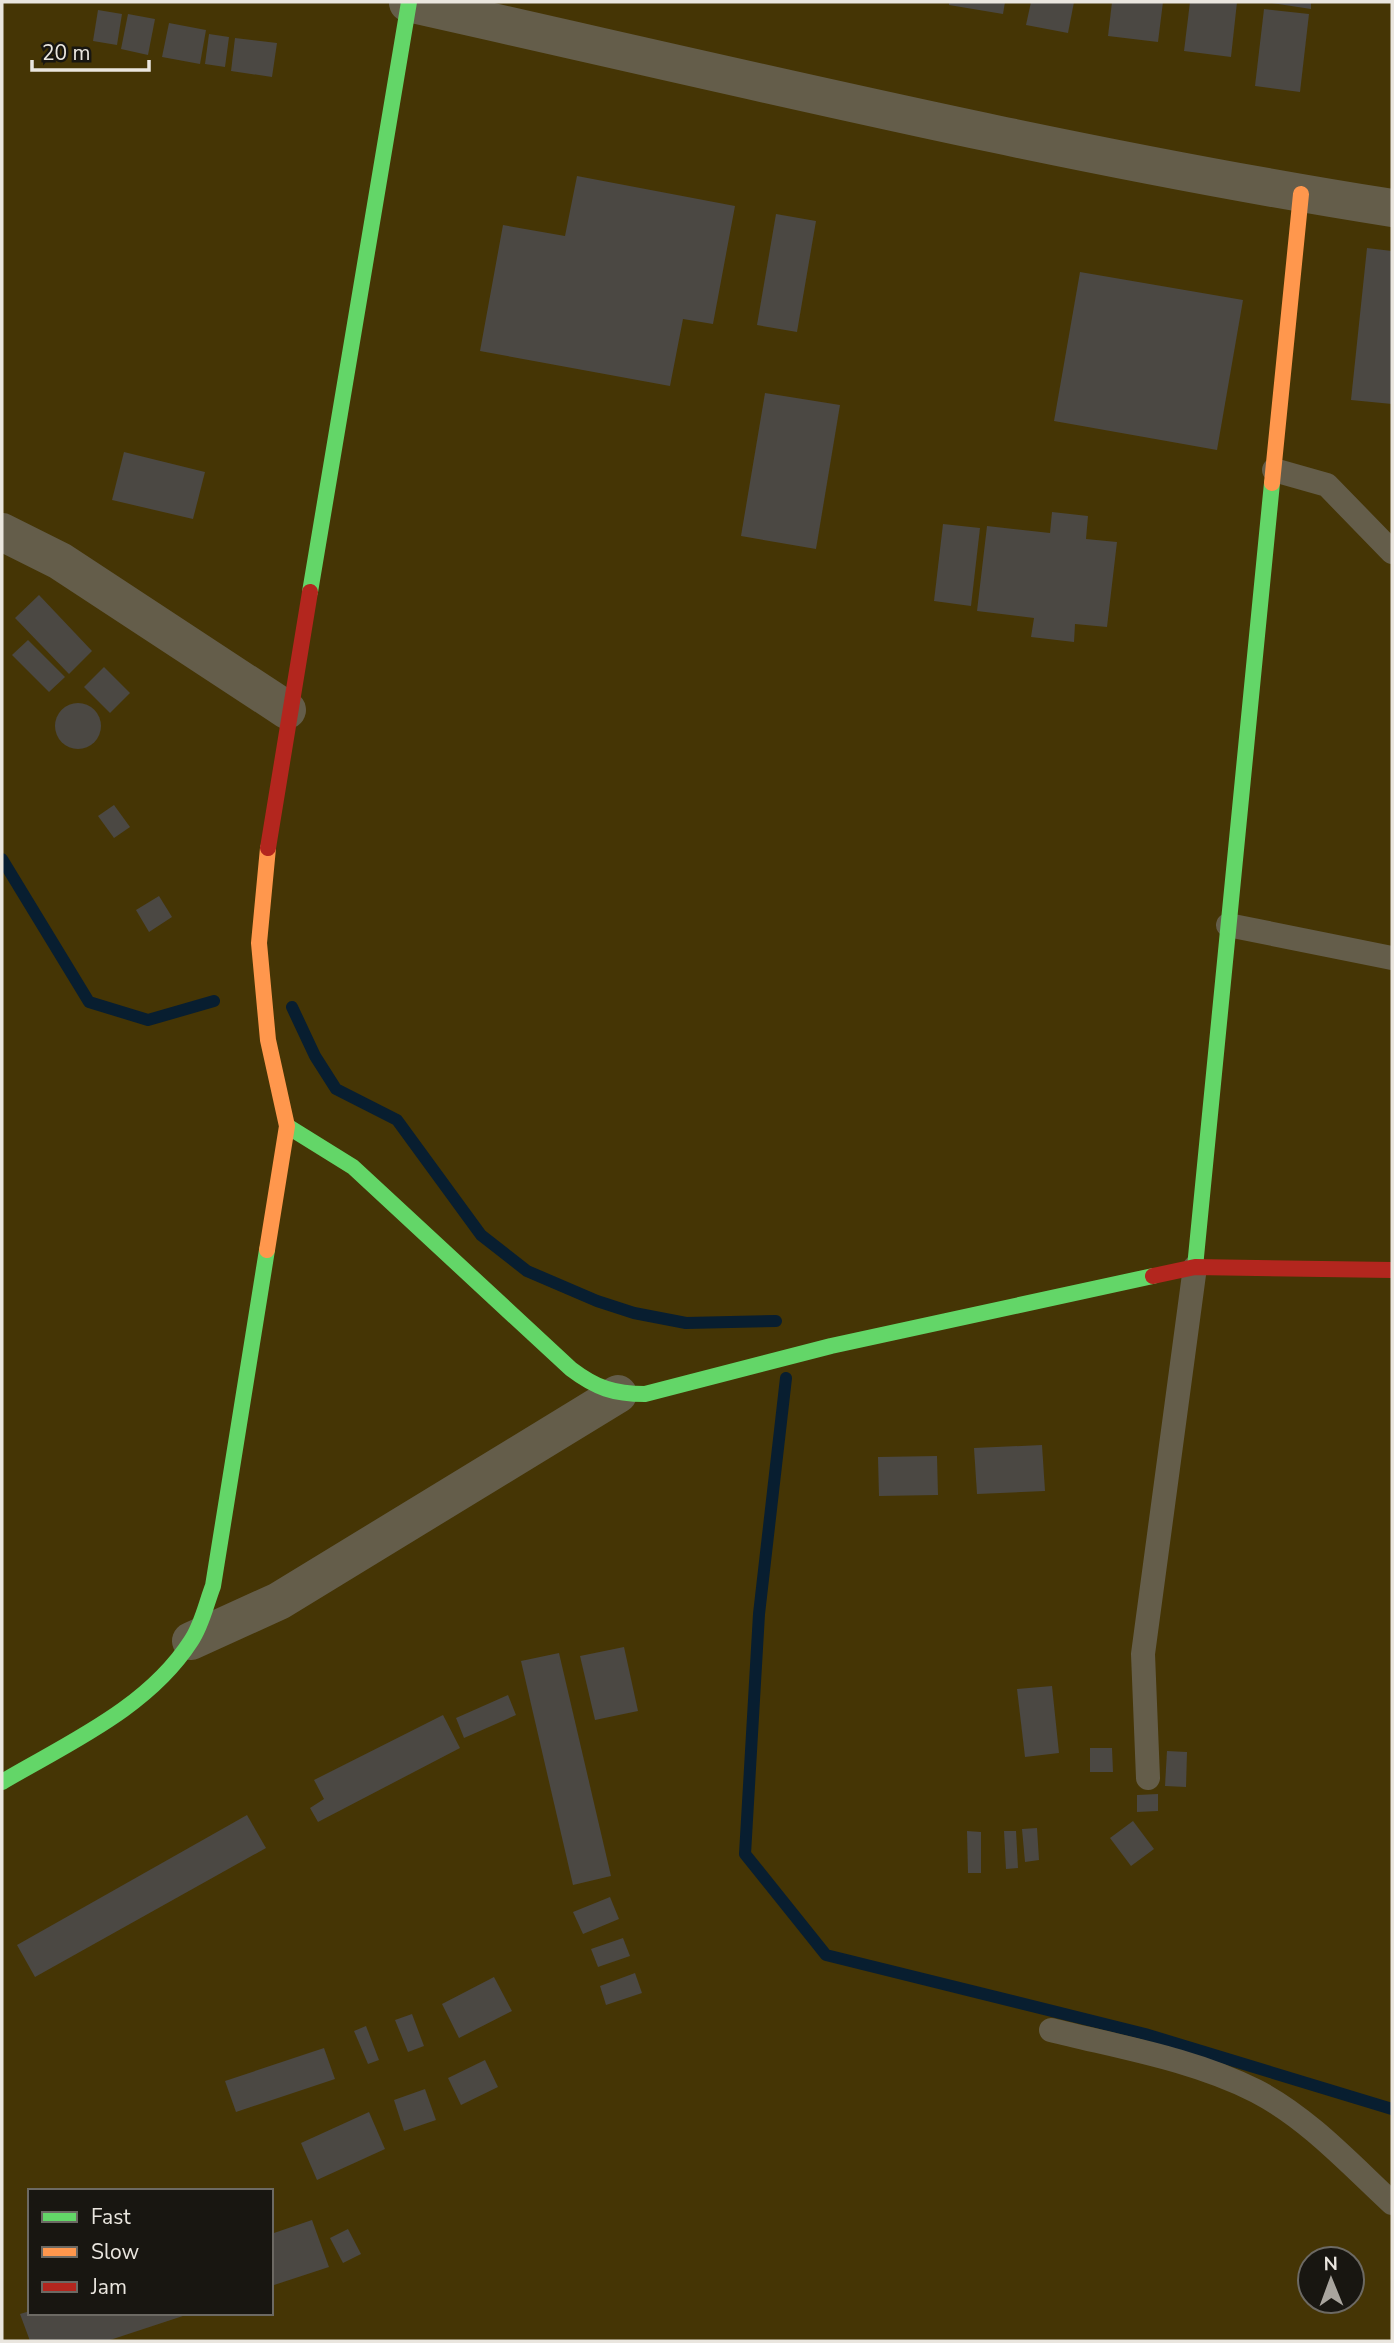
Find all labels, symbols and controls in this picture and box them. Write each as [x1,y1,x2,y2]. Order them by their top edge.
scale bar [32,28,149,72]
text: 20 m [42,39,91,67]
legend [28,2189,273,2315]
text: Fast [91,2203,131,2231]
text: Slow [91,2238,140,2266]
north arrow [1296,2245,1366,2315]
text: N [1323,2251,1338,2277]
text: Jam [90,2273,127,2301]

